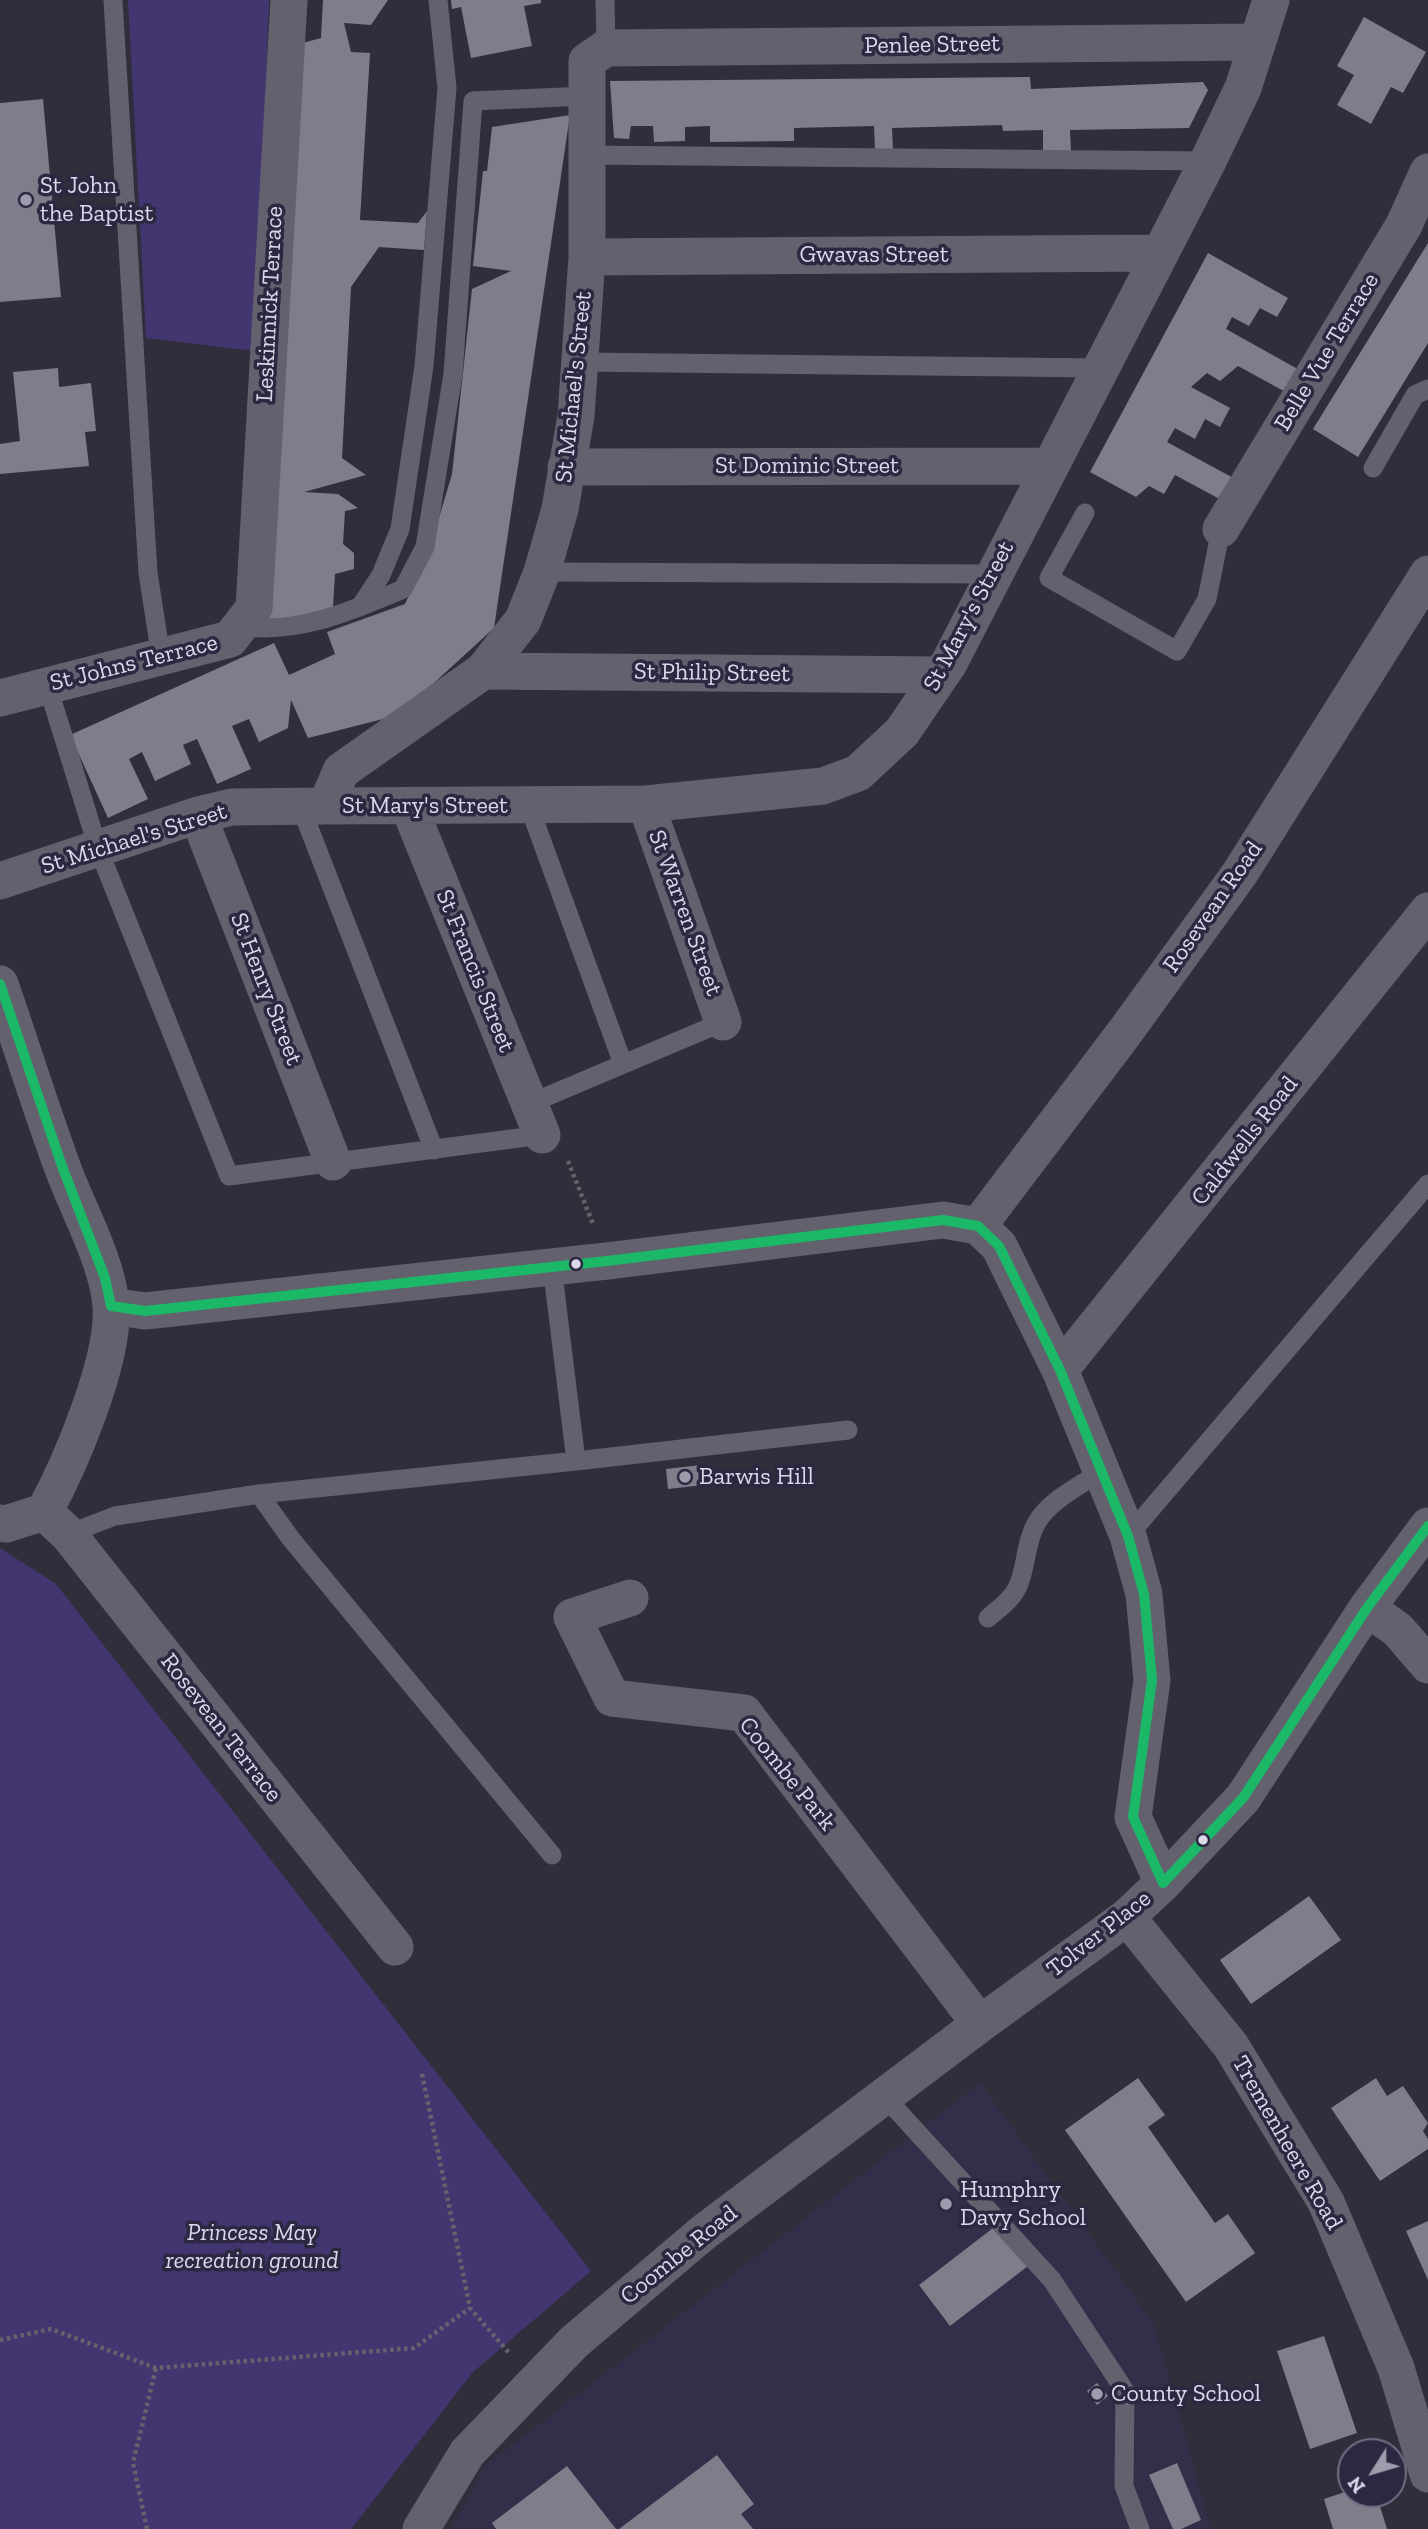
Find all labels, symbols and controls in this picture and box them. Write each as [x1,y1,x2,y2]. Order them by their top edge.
street label: Penlee Street [864,29,1000,61]
place label: St John the Baptist [40,172,153,228]
marker: St John the Baptist [18,192,34,208]
street label: Leskinnick Terrace [250,205,290,403]
street label: Gwavas Street [799,241,949,269]
street label: Belle Vue Terrace [1269,268,1385,436]
street label: St Michael's Street [550,290,598,484]
street label: St Dominic Street [715,452,899,480]
street label: St Mary's Street [917,536,1021,696]
street label: St Johns Terrace [47,628,221,698]
street label: St Philip Street [634,657,790,689]
street label: St Mary's Street [342,792,508,820]
street label: St Michael's Street [38,797,230,881]
street label: St Warren Street [642,826,728,1000]
street label: Rosevean Road [1157,836,1269,978]
street label: St Francis Street [429,885,521,1057]
street label: St Henry Street [224,909,308,1069]
street label: Caldwells Road [1186,1071,1304,1211]
unlabelled marker [569,1257,583,1271]
place label: Barwis Hill [699,1463,814,1491]
marker: Barwis Hill [677,1469,693,1485]
street label: Rosevean Terrace [154,1648,288,1808]
street label: Coombe Park [732,1711,842,1837]
unlabelled marker [1196,1833,1210,1847]
street label: Tolver Place [1041,1884,1157,1984]
street label: Tremenheere Road [1226,2051,1348,2235]
place label: Humphry Davy School [960,2176,1086,2232]
marker: Humphry Davy School [938,2196,954,2212]
street label: Coombe Road [615,2199,743,2311]
park label: Princess May recreation ground [166,2219,338,2275]
place label: County School [1111,2380,1261,2408]
marker: County School [1089,2386,1105,2402]
north arrow [1337,2438,1407,2508]
text: N [1343,2472,1370,2497]

